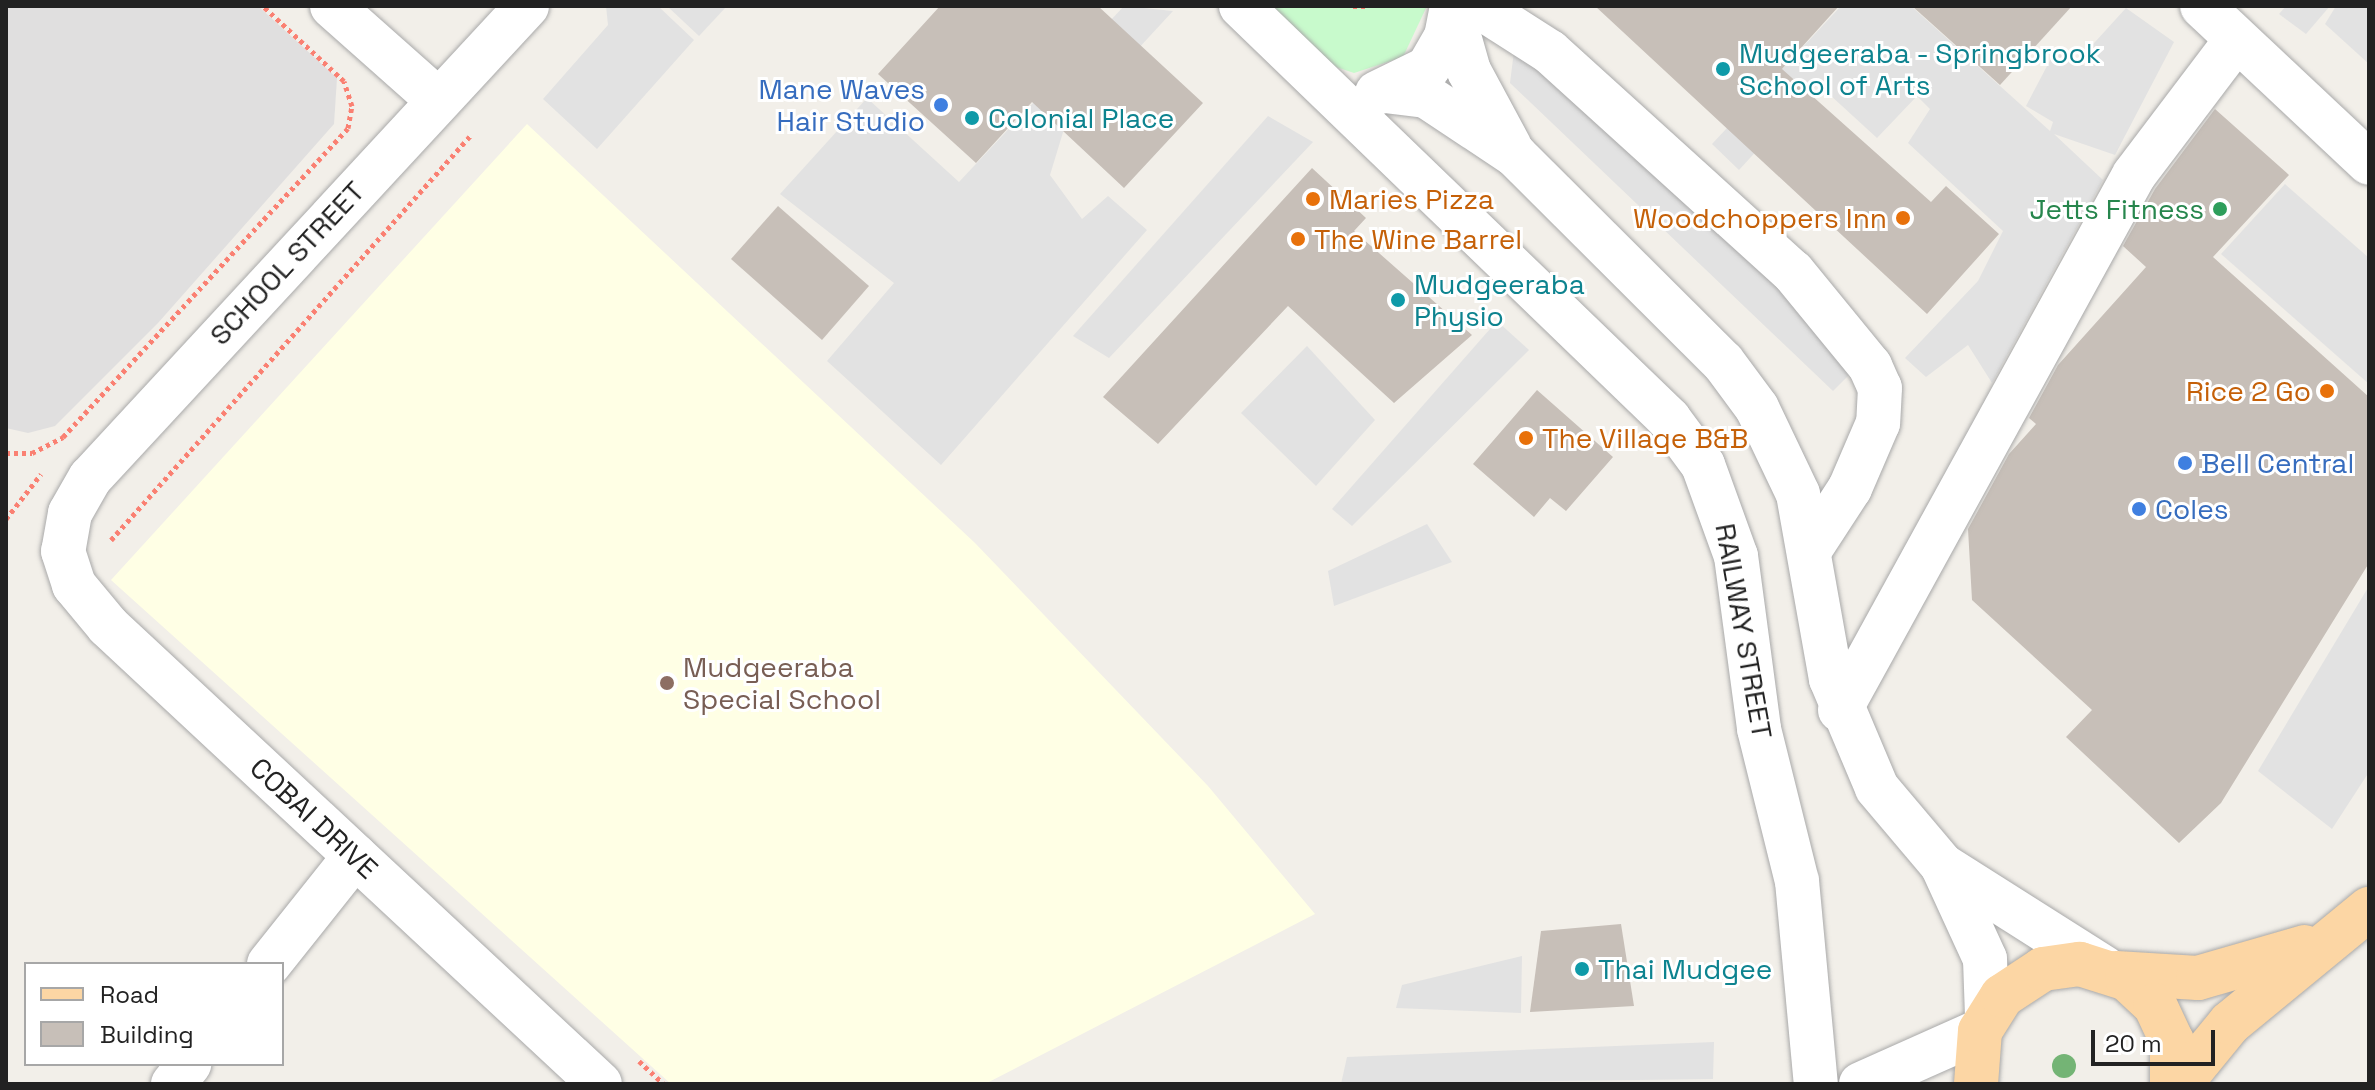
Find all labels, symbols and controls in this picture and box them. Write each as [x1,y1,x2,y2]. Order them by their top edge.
place label: Mudgeeraba - Springbrook School of Arts [1739,36,2102,102]
marker: Mudgeeraba - Springbrook School of Arts [1714,60,1732,78]
place label: Mane Waves Hair Studio [758,72,925,138]
marker: Mane Waves Hair Studio [932,96,950,114]
place label: Colonial Place [988,101,1174,135]
marker: Colonial Place [963,109,981,127]
street label: SCHOOL STREET [202,174,372,352]
place label: Maries Pizza [1329,182,1494,216]
marker: Maries Pizza [1304,190,1322,208]
place label: Jetts Fitness [2030,192,2204,226]
marker: Jetts Fitness [2211,200,2229,218]
place label: Woodchoppers Inn [1633,201,1887,235]
marker: Woodchoppers Inn [1894,209,1912,227]
place label: The Wine Barrel [1314,222,1522,256]
marker: The Wine Barrel [1289,230,1307,248]
place label: Mudgeeraba Physio [1414,267,1585,333]
marker: Mudgeeraba Physio [1389,291,1407,309]
place label: Rice 2 Go [2186,374,2311,408]
marker: Rice 2 Go [2318,382,2336,400]
place label: The Village B&B [1542,421,1749,455]
marker: The Village B&B [1517,429,1535,447]
place label: Bell Central [2201,446,2354,480]
marker: Bell Central [2176,454,2194,472]
place label: Coles [2155,492,2228,526]
marker: Coles [2130,500,2148,518]
street label: RAILWAY STREET [1708,521,1780,741]
place label: Mudgeeraba Special School [683,650,881,716]
marker: Mudgeeraba Special School [658,674,676,692]
street label: COBAI DRIVE [243,750,385,886]
place label: Thai Mudgee [1598,952,1772,986]
marker: Thai Mudgee [1573,960,1591,978]
legend [24,962,284,1066]
text: Road [100,979,159,1010]
scale bar [2095,1014,2219,1064]
text: Building [100,1019,194,1050]
text: 20 m [2105,1028,2162,1059]

